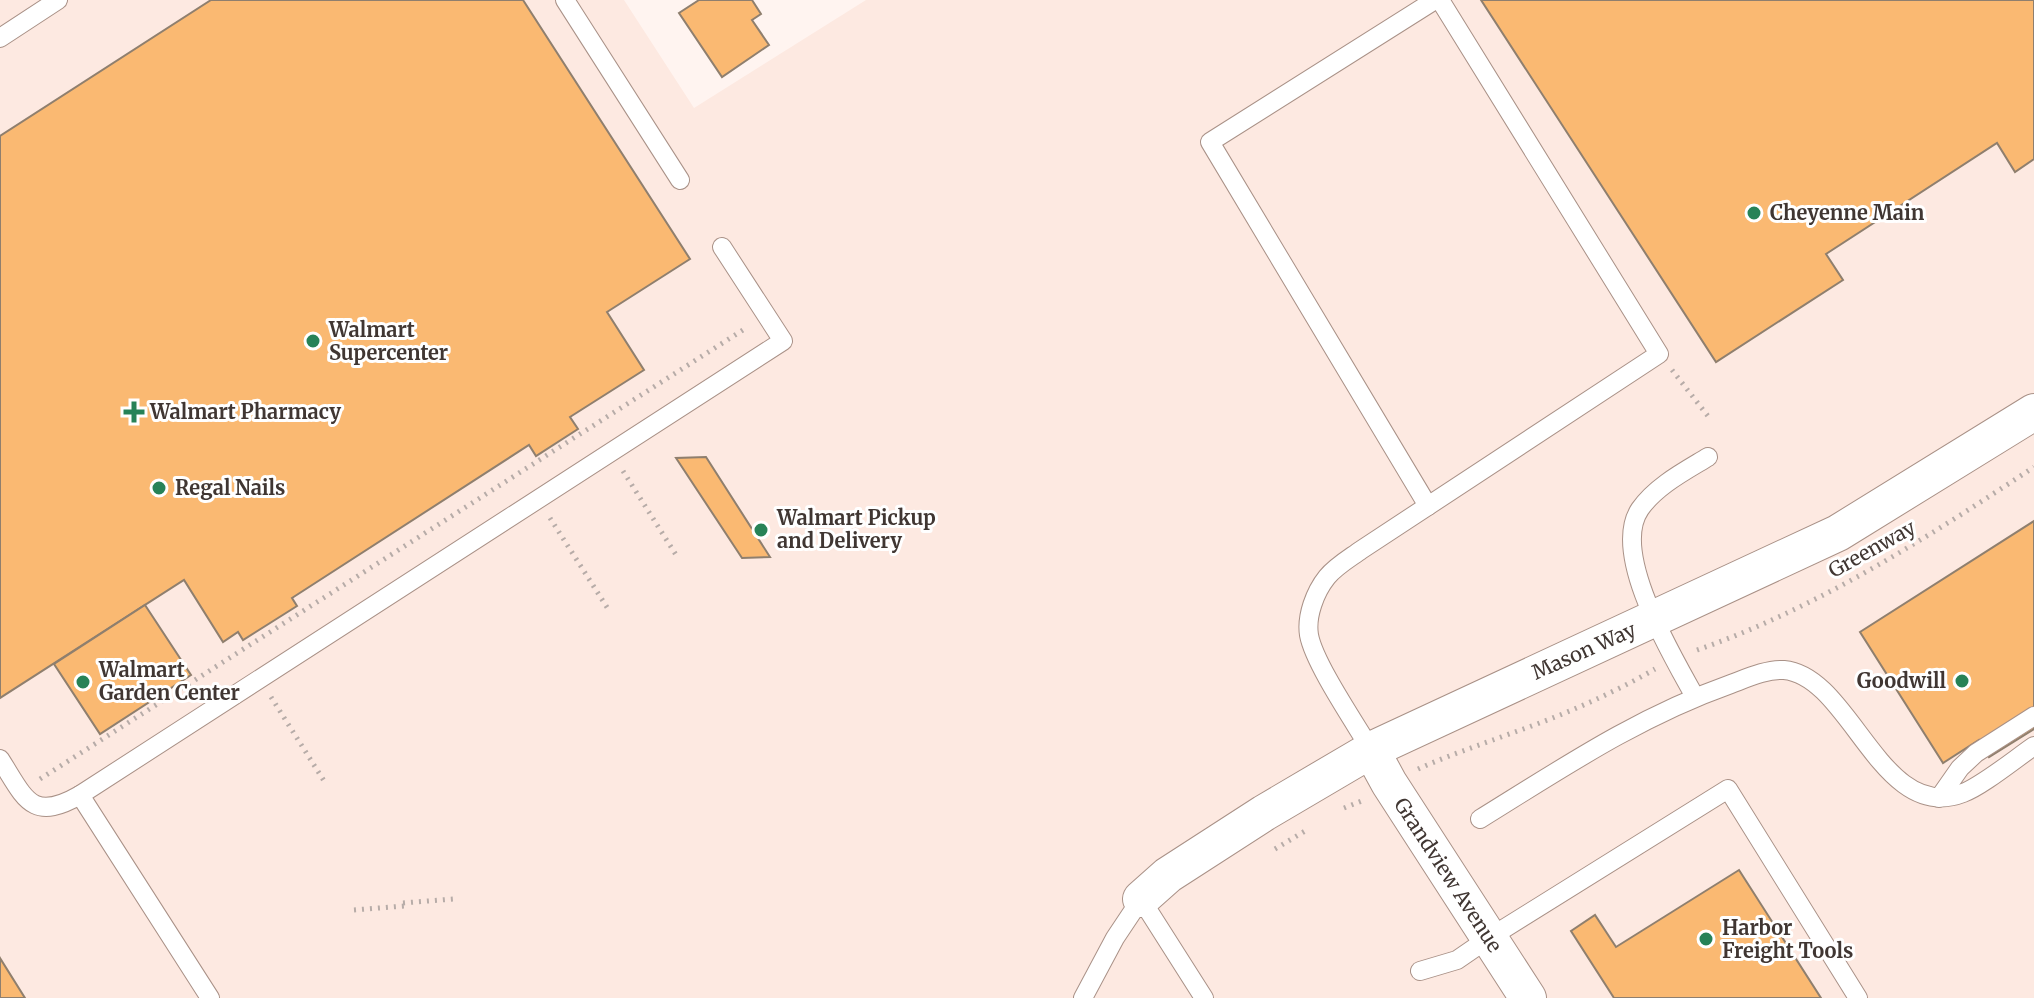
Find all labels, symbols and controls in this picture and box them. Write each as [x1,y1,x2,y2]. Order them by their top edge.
place label: Cheyenne Main [1770,200,1925,225]
marker: Cheyenne Main [1745,204,1763,222]
place label: Walmart Supercenter [328,317,448,365]
marker: Walmart Supercenter [304,332,322,350]
place label: Walmart Pharmacy [149,399,341,424]
marker: Walmart Pharmacy [125,403,143,421]
place label: Regal Nails [175,475,285,500]
marker: Regal Nails [150,479,168,497]
place label: Walmart Pickup and Delivery [776,505,936,553]
street label: Greenway [1824,514,1920,583]
marker: Walmart Pickup and Delivery [752,521,770,539]
street label: Mason Way [1528,616,1640,685]
place label: Walmart Garden Center [98,657,240,705]
place label: Goodwill [1857,668,1946,693]
marker: Goodwill [1953,672,1971,690]
marker: Walmart Garden Center [74,673,92,691]
street label: Grandview Avenue [1389,793,1508,957]
place label: Harbor Freight Tools [1722,915,1853,963]
marker: Harbor Freight Tools [1697,930,1715,948]

